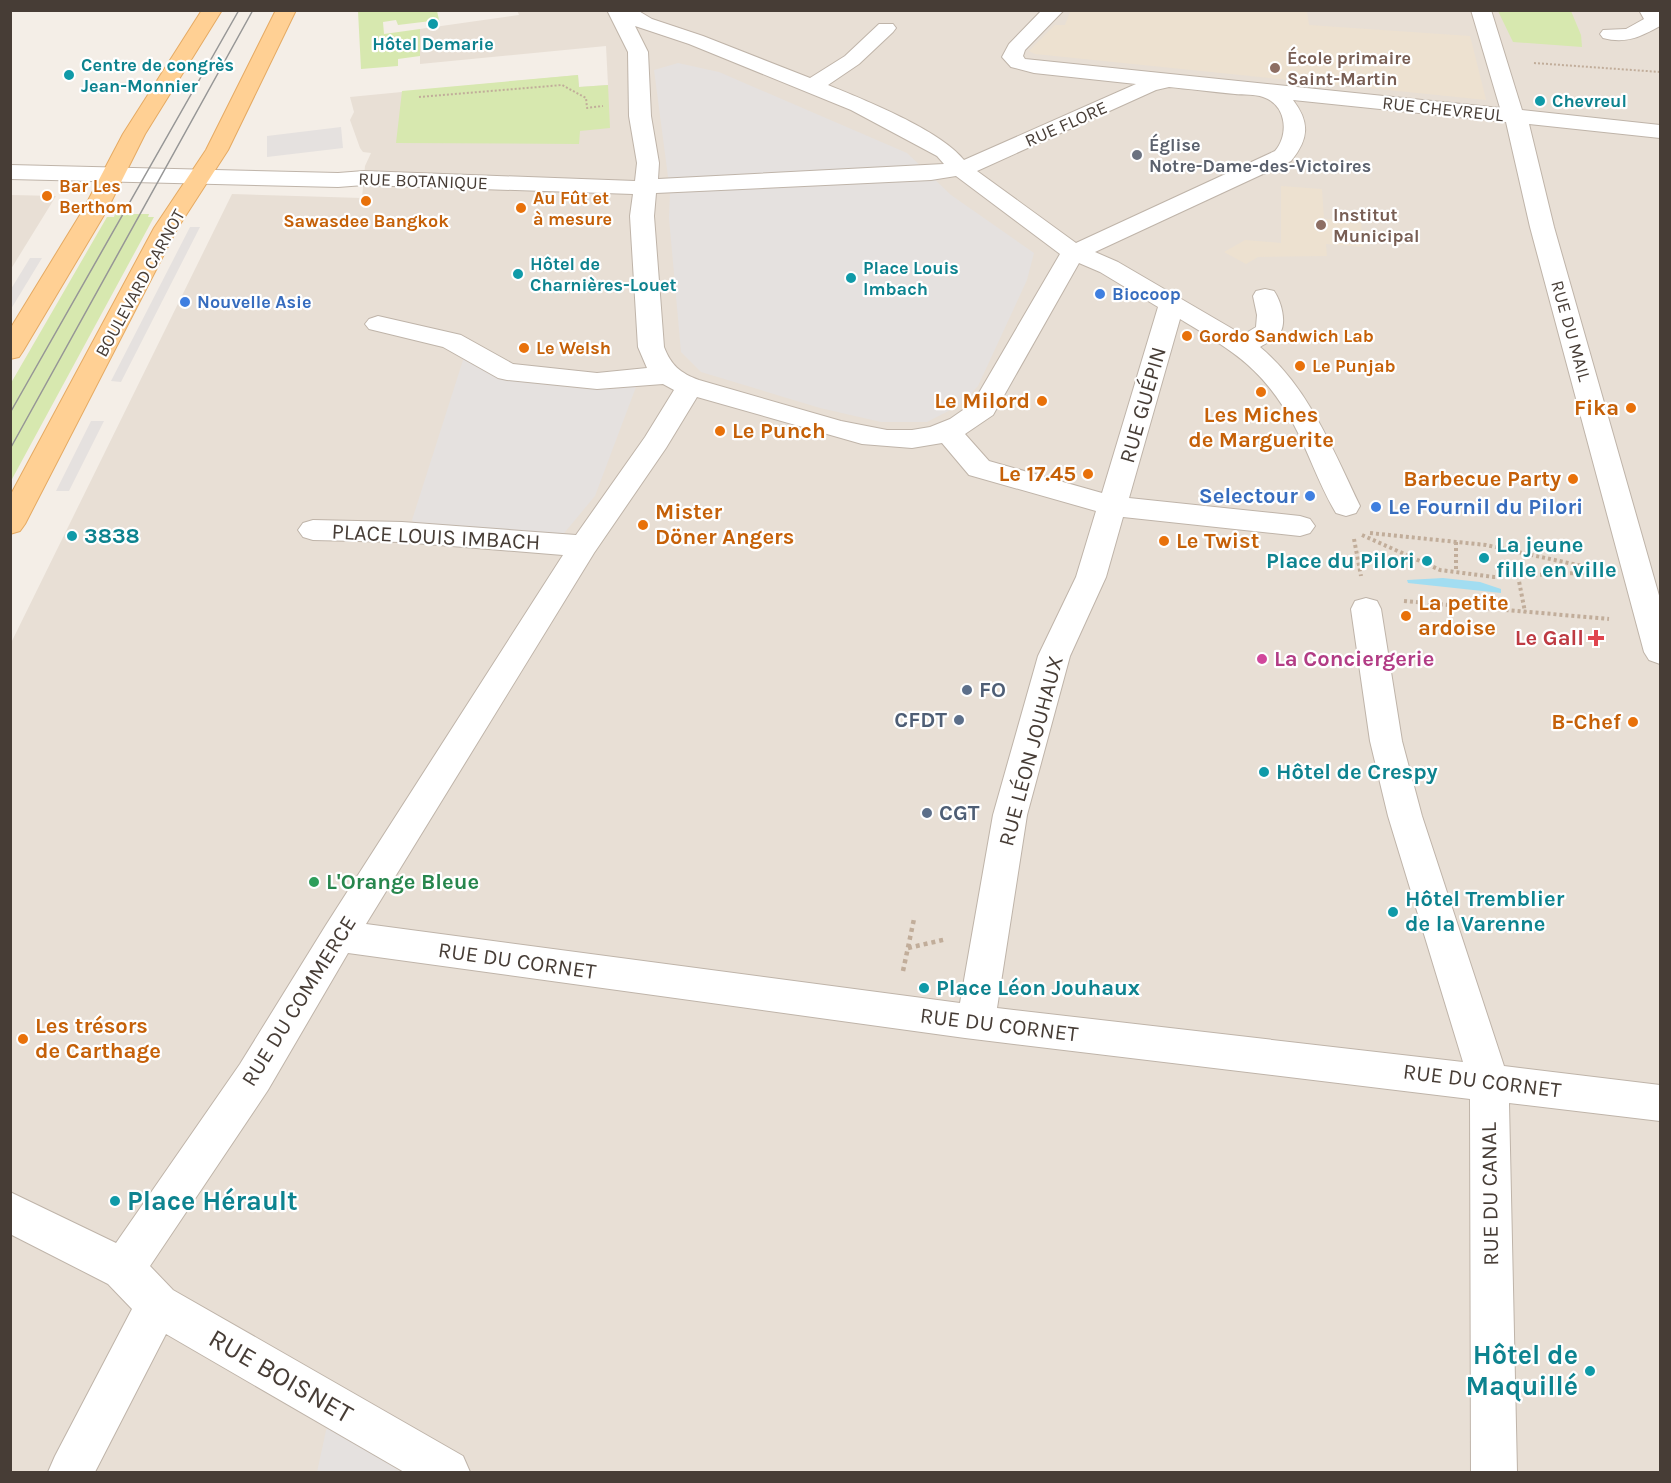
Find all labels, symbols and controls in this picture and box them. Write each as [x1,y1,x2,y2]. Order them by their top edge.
marker: Hôtel Demarie [426,17,440,31]
place label: Hôtel Demarie [372,33,494,55]
place label: École primaire Saint-Martin [1287,46,1411,90]
place label: Centre de congrès Jean-Monnier [81,54,234,97]
marker: École primaire Saint-Martin [1268,61,1282,75]
marker: Centre de congrès Jean-Monnier [62,68,76,82]
place label: Chevreul [1552,90,1627,112]
street label: RUE CHEVREUL [1381,92,1505,126]
marker: Chevreul [1533,94,1547,108]
street label: RUE FLORE [1021,96,1111,152]
place label: Église Notre-Dame-des-Victoires [1149,133,1371,177]
marker: Église Notre-Dame-des-Victoires [1130,148,1144,162]
street label: RUE BOTANIQUE [358,168,488,194]
place label: Bar Les Berthom [59,175,133,218]
place label: Au Fût et à mesure [533,187,612,230]
marker: Bar Les Berthom [40,189,54,203]
marker: Sawasdee Bangkok [359,194,373,208]
marker: Au Fût et à mesure [514,201,528,215]
place label: Institut Municipal [1333,204,1420,247]
street label: BOULEVARD CARNOT [90,205,190,361]
place label: Sawasdee Bangkok [283,210,449,232]
marker: Institut Municipal [1314,218,1328,232]
place label: Hôtel de Charnières-Louet [530,253,677,296]
place label: Place Louis Imbach [863,257,959,300]
marker: Hôtel de Charnières-Louet [511,267,525,281]
marker: Place Louis Imbach [844,271,858,285]
street label: RUE DU MAIL [1546,278,1596,385]
place label: Biocoop [1112,283,1181,305]
marker: Biocoop [1093,287,1107,301]
place label: Nouvelle Asie [197,291,312,313]
marker: Nouvelle Asie [178,295,192,309]
place label: Gordo Sandwich Lab [1199,325,1374,347]
marker: Gordo Sandwich Lab [1180,329,1194,343]
place label: Le Welsh [536,337,611,359]
marker: Le Welsh [517,341,531,355]
street label: RUE GUÉPIN [1113,344,1172,466]
place label: Le Punjab [1312,355,1396,377]
marker: Le Punjab [1293,359,1307,373]
marker: Les Miches de Marguerite [1254,385,1268,399]
place label: Le Milord [934,388,1030,414]
marker: Le Milord [1035,394,1049,408]
place label: Fika [1574,395,1619,421]
marker: Fika [1624,401,1638,415]
place label: Les Miches de Marguerite [1188,402,1334,453]
place label: Le Punch [732,418,826,444]
marker: Le Punch [713,424,727,438]
place label: Le 17.45 [998,461,1076,487]
place label: Barbecue Party [1403,466,1561,492]
marker: Le 17.45 [1081,467,1095,481]
marker: Barbecue Party [1566,472,1580,486]
place label: Selectour [1199,483,1298,509]
marker: Selectour [1303,489,1317,503]
place label: Le Fournil du Pilori [1388,494,1583,520]
place label: Mister Döner Angers [655,499,794,550]
marker: Le Fournil du Pilori [1369,500,1383,514]
marker: Mister Döner Angers [636,518,650,532]
street label: PLACE LOUIS IMBACH [331,519,541,555]
place label: 3838 [84,523,140,549]
place label: Le Twist [1176,528,1260,554]
marker: 3838 [65,529,79,543]
place label: La jeune fille en ville [1496,532,1617,583]
marker: Le Twist [1157,534,1171,548]
place label: Place du Pilori [1266,548,1415,574]
marker: La jeune fille en ville [1477,551,1491,565]
marker: Place du Pilori [1420,554,1434,568]
place label: La petite ardoise [1418,590,1509,641]
marker: La petite ardoise [1399,609,1413,623]
place label: Le Gall [1515,625,1584,651]
marker: Le Gall [1589,631,1603,645]
place label: La Conciergerie [1274,646,1434,672]
marker: La Conciergerie [1255,652,1269,666]
street label: RUE LÉON JOUHAUX [992,653,1069,849]
place label: FO [979,677,1006,703]
marker: FO [960,683,974,697]
place label: CFDT [894,707,947,733]
place label: B-Chef [1551,709,1622,735]
marker: CFDT [952,713,966,727]
marker: B-Chef [1626,715,1640,729]
place label: Hôtel de Crespy [1276,759,1438,785]
marker: Hôtel de Crespy [1257,765,1271,779]
place label: CGT [939,800,980,826]
marker: CGT [920,806,934,820]
place label: L'Orange Bleue [326,869,479,895]
marker: L'Orange Bleue [307,875,321,889]
place label: Hôtel Tremblier de la Varenne [1405,886,1565,937]
marker: Hôtel Tremblier de la Varenne [1386,905,1400,919]
street label: RUE DU COMMERCE [236,911,362,1091]
street label: RUE DU CORNET [436,937,598,985]
place label: Place Léon Jouhaux [936,975,1140,1001]
marker: Place Léon Jouhaux [917,981,931,995]
street label: RUE DU CORNET [918,1002,1080,1048]
place label: Les trésors de Carthage [35,1013,161,1064]
marker: Les trésors de Carthage [16,1032,30,1046]
street label: RUE DU CORNET [1401,1058,1563,1104]
street label: RUE DU CANAL [1476,1121,1504,1266]
place label: Place Hérault [127,1185,298,1217]
marker: Place Hérault [108,1194,122,1208]
street label: RUE BOISNET [203,1322,359,1430]
place label: Hôtel de Maquillé [1466,1339,1578,1402]
marker: Hôtel de Maquillé [1583,1364,1597,1378]

